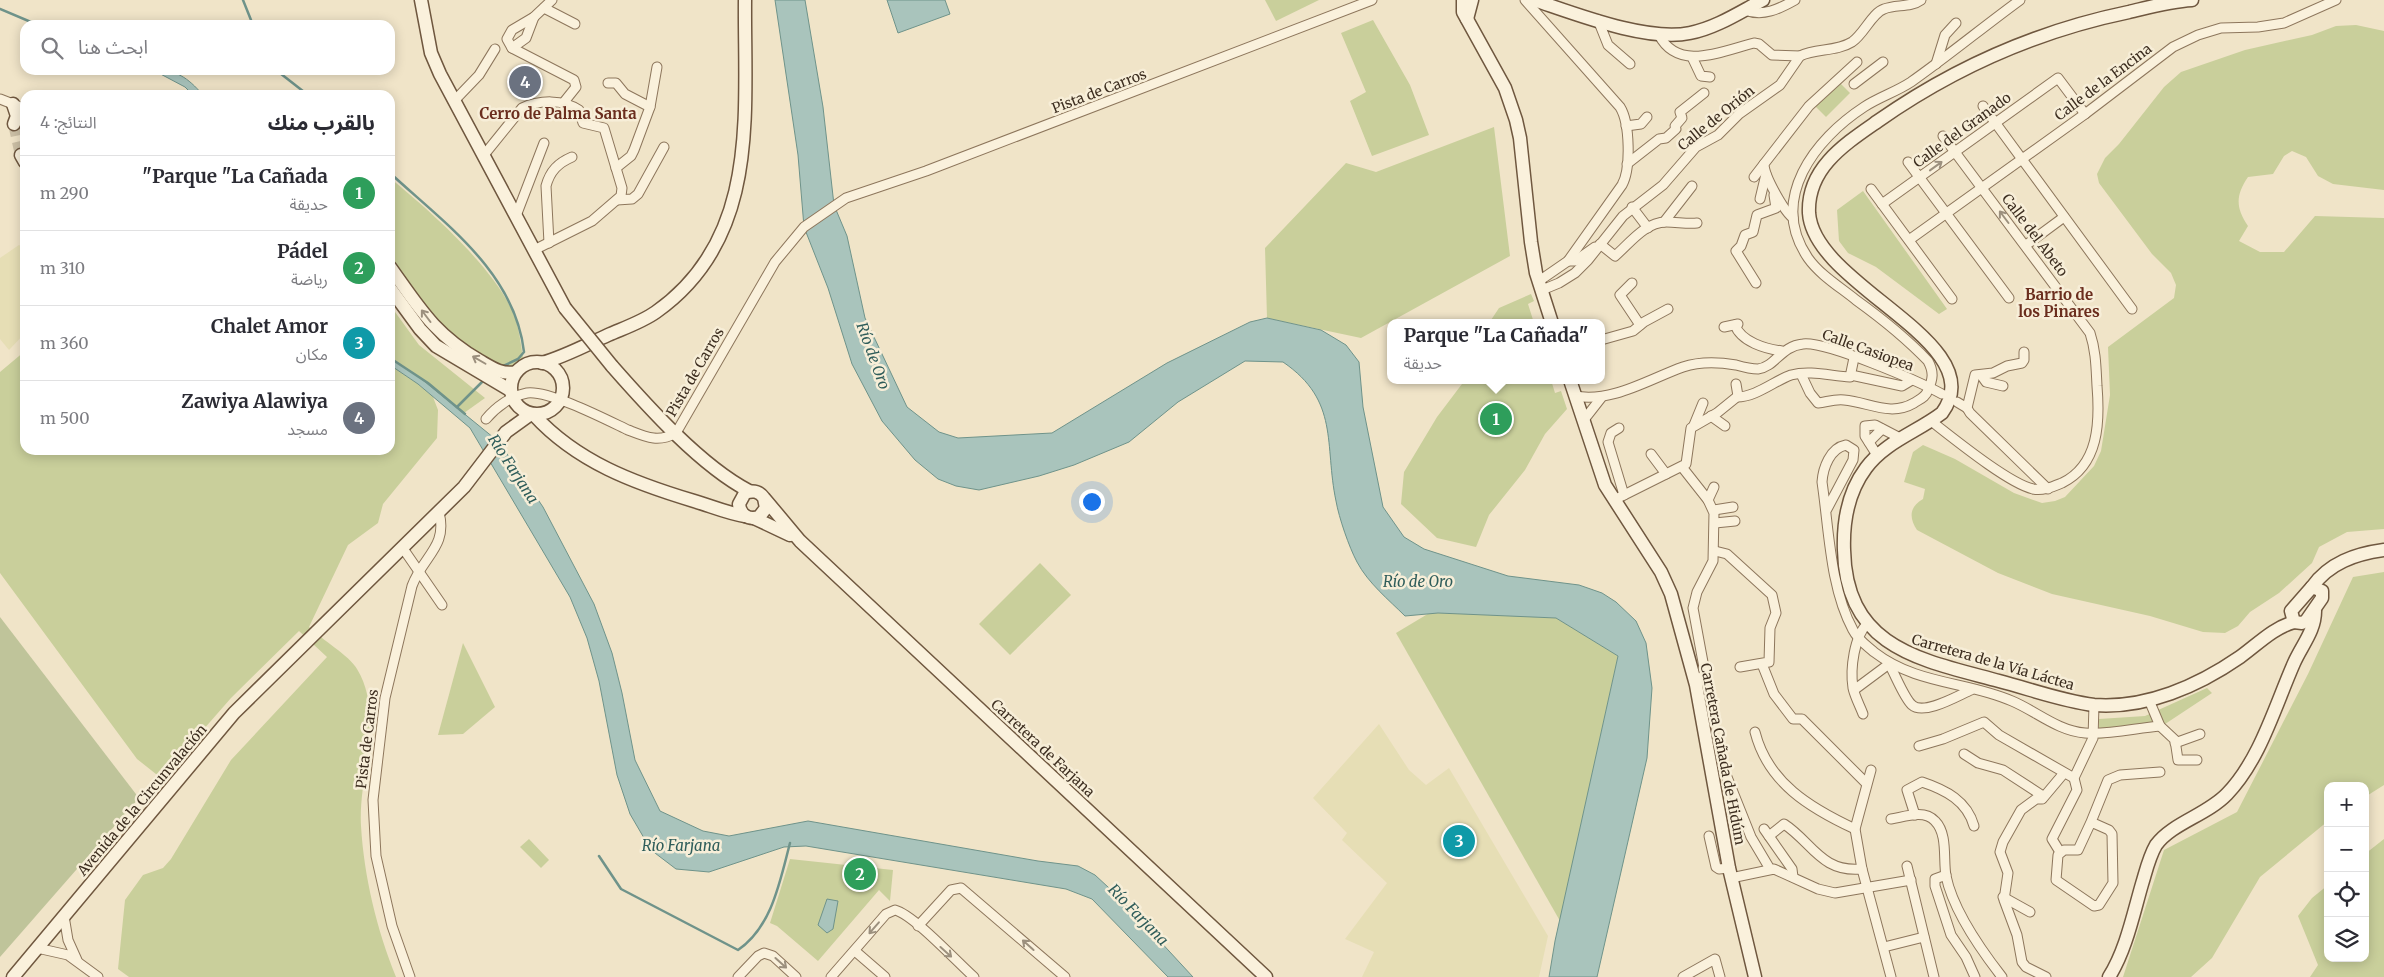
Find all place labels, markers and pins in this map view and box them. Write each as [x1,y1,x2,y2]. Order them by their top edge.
pin: 4 [509,63,541,101]
pin: 1 [1480,400,1512,438]
pin: 3 [1443,822,1475,860]
pin: 2 [844,855,876,893]

